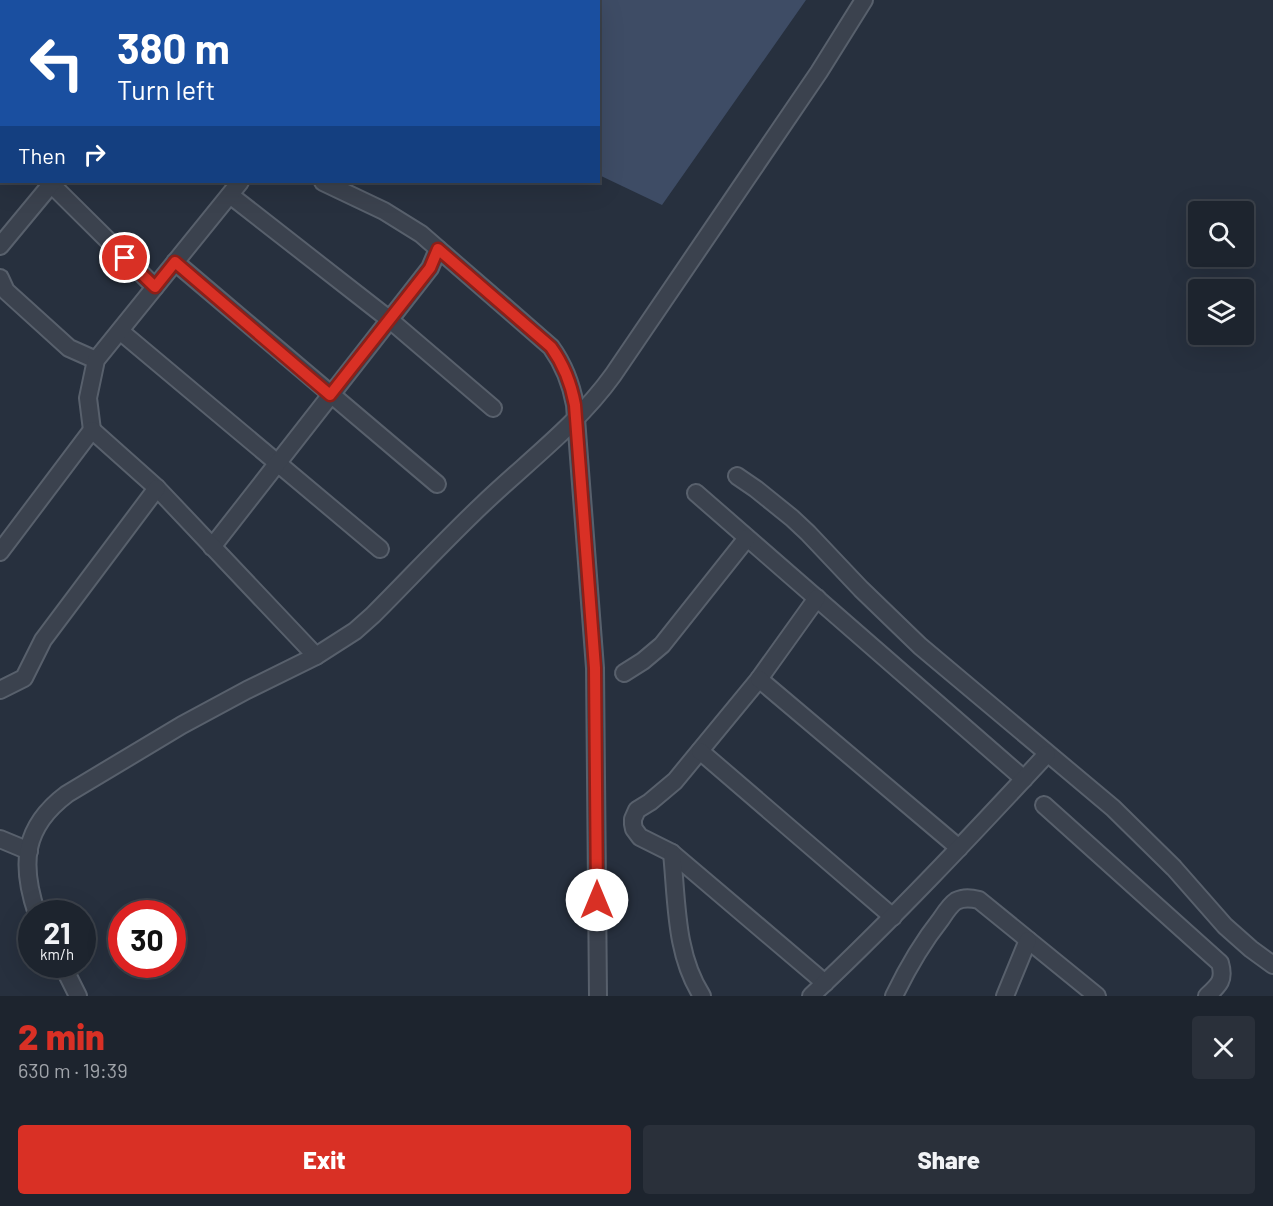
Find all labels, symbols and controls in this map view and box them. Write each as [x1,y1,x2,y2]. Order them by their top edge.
text: 380 m [117,22,230,72]
icon: left [18,24,96,102]
text: Turn left [117,73,215,105]
icon: right [78,138,111,171]
text: Then [18,142,66,168]
map controls [1188,201,1254,345]
button: search [1188,201,1254,267]
pin [99,232,150,283]
icon: arrive [108,241,141,274]
button: layers [1188,279,1254,345]
position arrow [565,868,629,932]
speed limit sign: 30 [108,900,186,978]
text: 21 [43,914,71,950]
text: km/h [40,945,74,963]
text: 2 min [18,1014,105,1057]
button: close [1192,1016,1255,1079]
text: 630 m · 19:39 [18,1058,128,1082]
button: Exit [18,1125,631,1194]
button: Share [643,1125,1255,1194]

